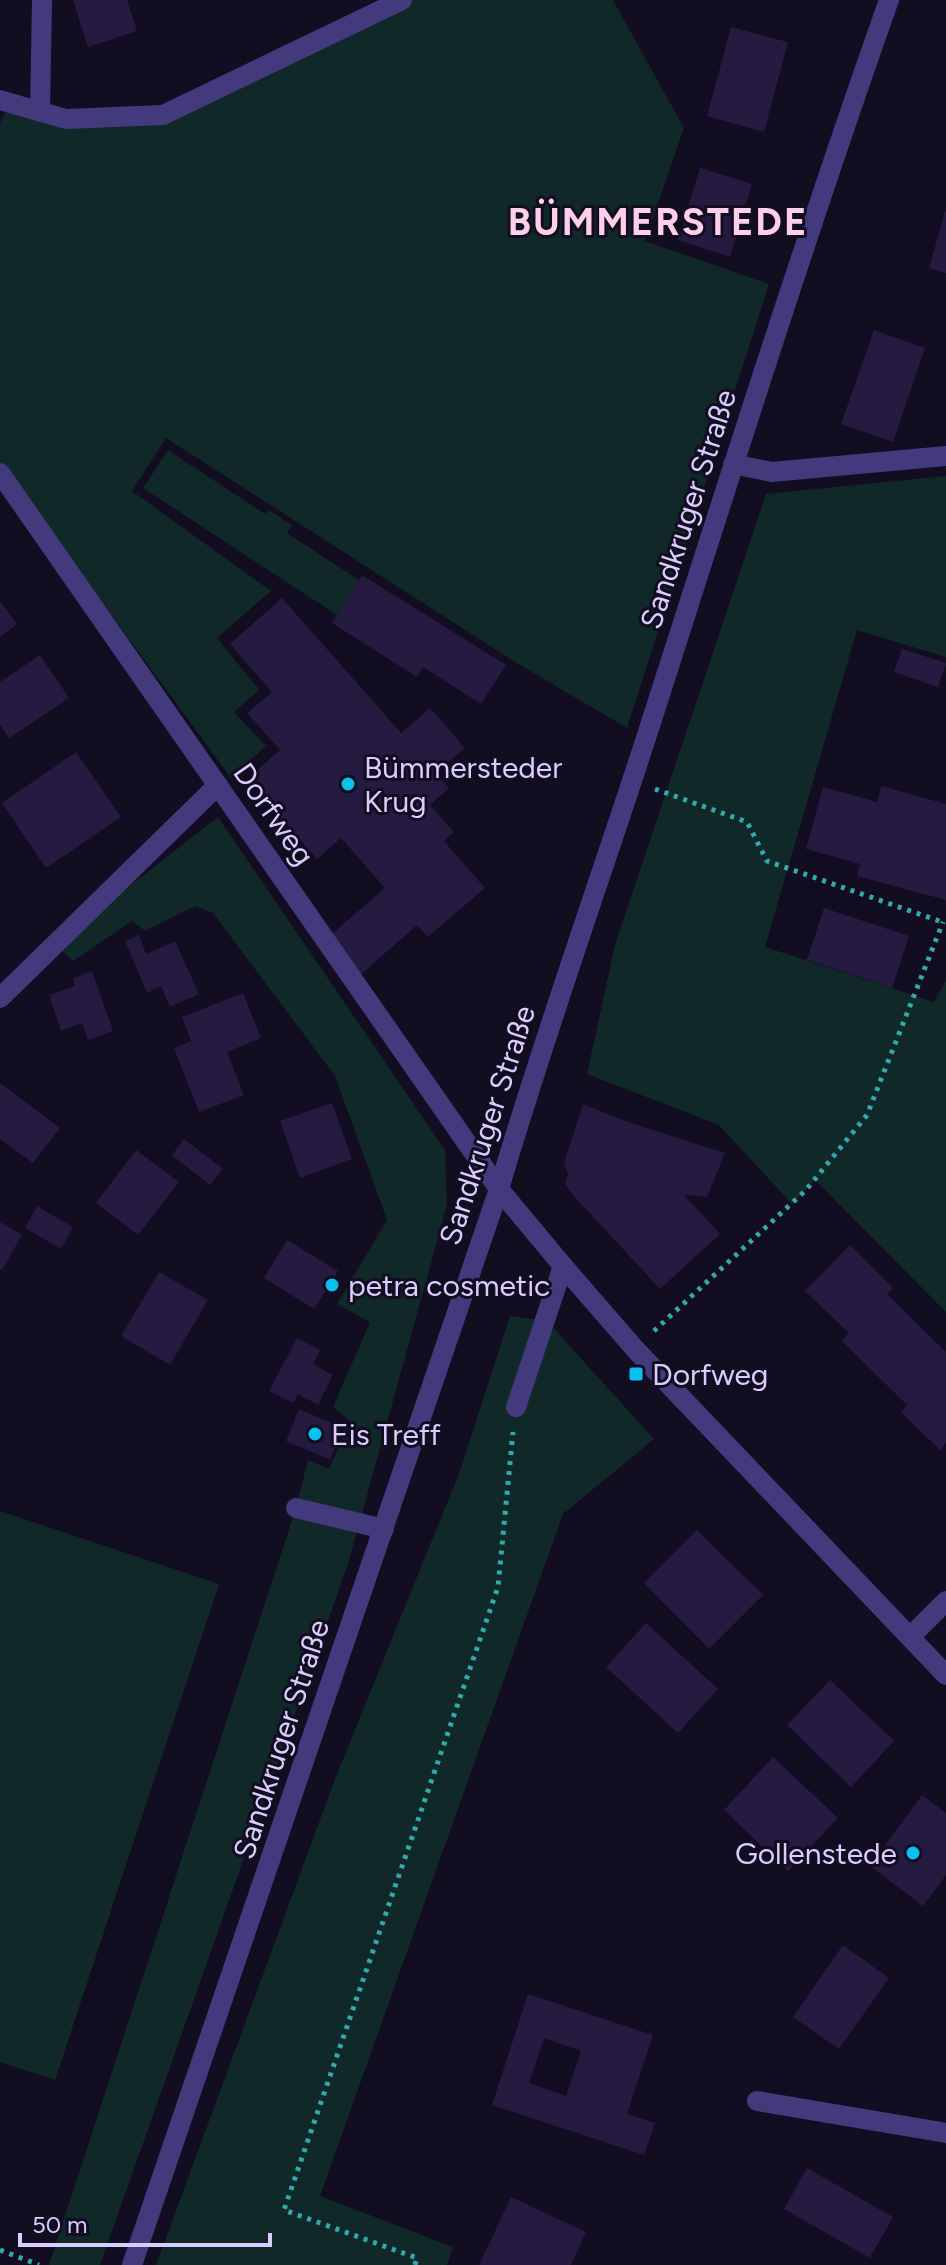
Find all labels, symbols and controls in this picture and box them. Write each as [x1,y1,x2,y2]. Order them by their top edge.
district label: BÜMMERSTEDE [508,198,808,245]
street label: Sandkruger Straße [632,385,744,633]
place label: Bümmersteder Krug [364,749,562,820]
street label: Dorfweg [225,756,323,872]
marker: Bümmersteder Krug [339,775,357,793]
street label: Sandkruger Straße [431,1001,543,1249]
place label: petra cosmetic [348,1267,550,1304]
marker: petra cosmetic [323,1276,341,1294]
place label: Dorfweg [652,1356,768,1393]
marker: Dorfweg [627,1365,645,1383]
place label: Eis Treff [331,1416,441,1453]
marker: Eis Treff [306,1425,324,1443]
street label: Sandkruger Straße [225,1615,337,1863]
place label: Gollenstede [735,1835,897,1872]
marker: Gollenstede [904,1844,922,1862]
scale bar [20,2197,270,2247]
text: 50 m [32,2210,88,2239]

